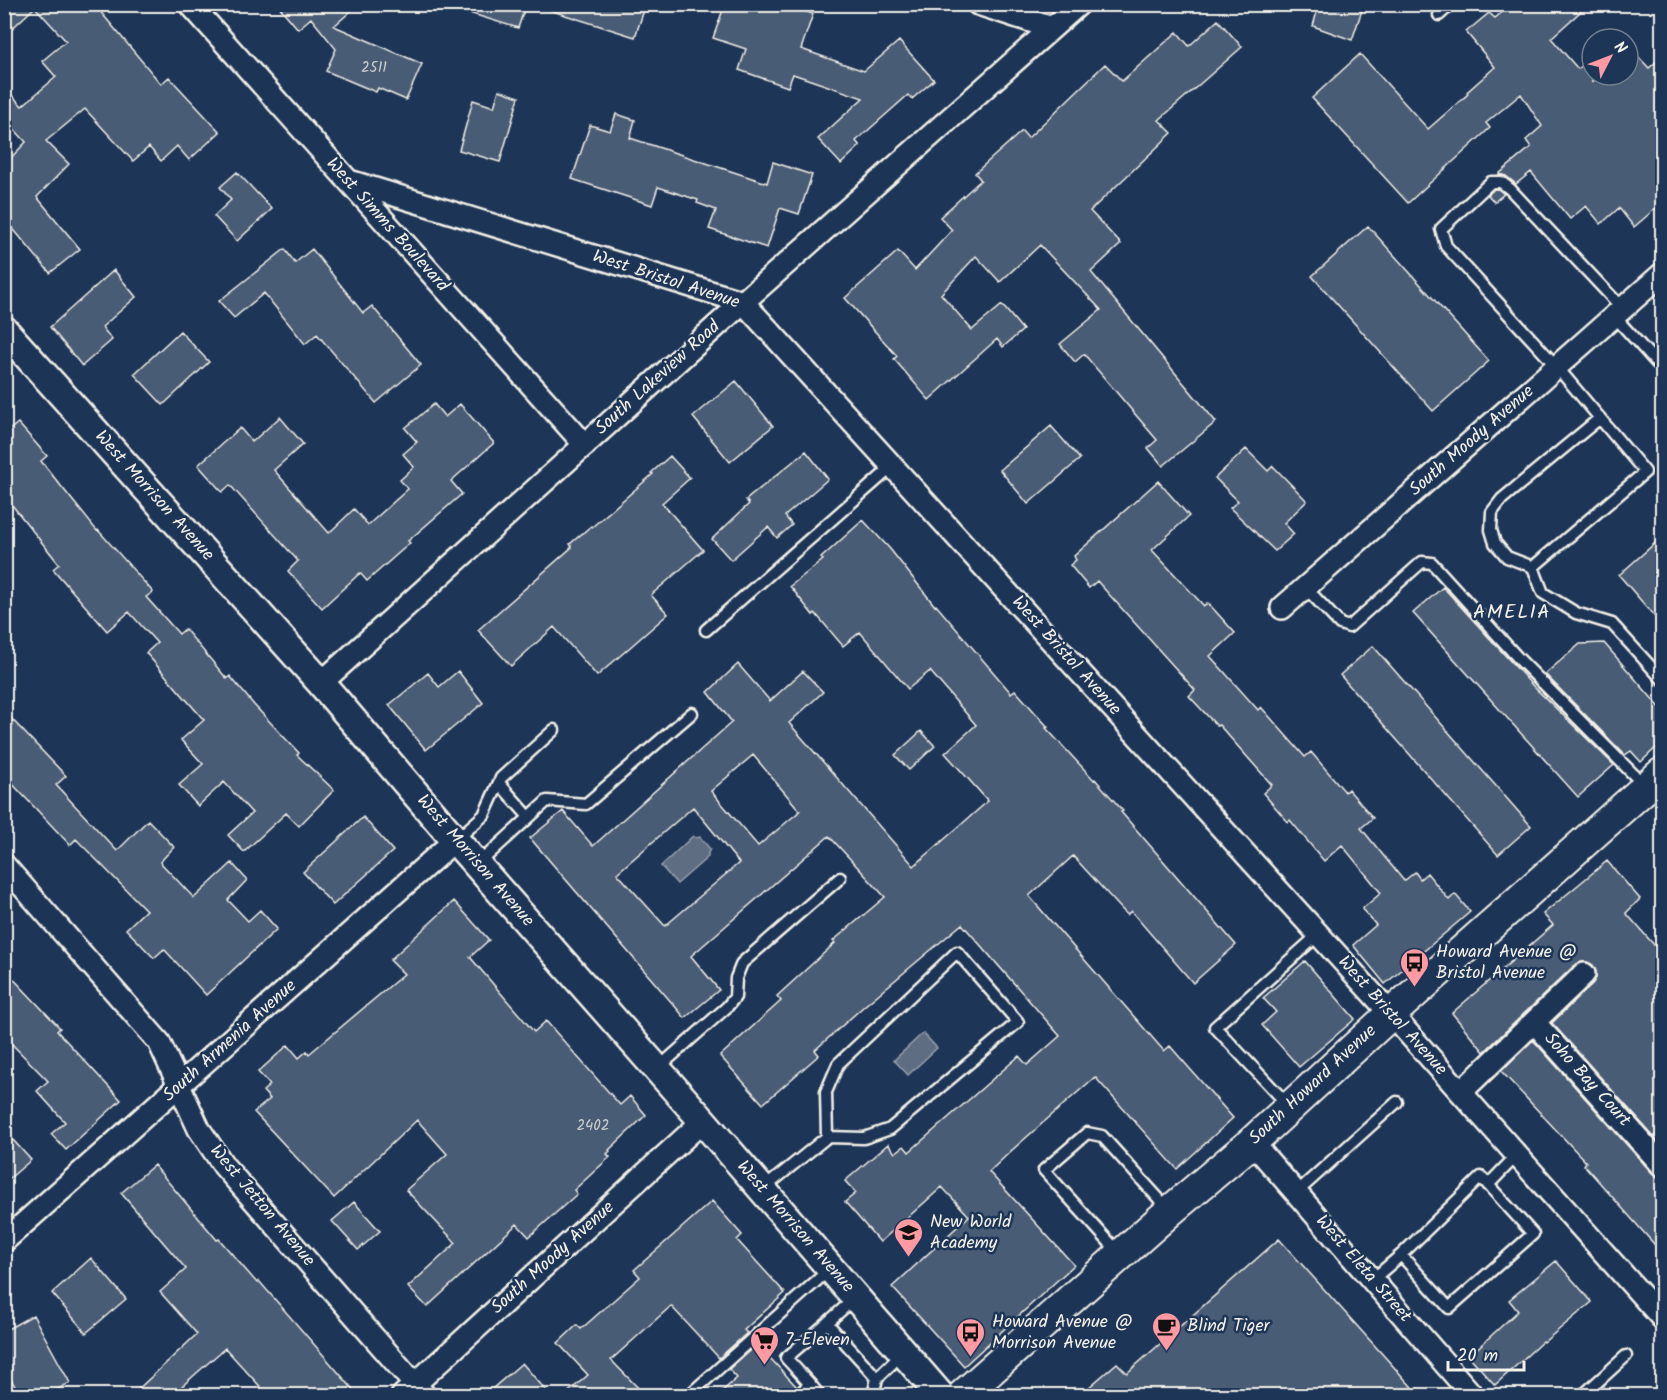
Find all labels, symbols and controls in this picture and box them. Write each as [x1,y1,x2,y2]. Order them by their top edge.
north arrow [1580,27,1640,87]
text: N [1607,36,1633,60]
house number: 2511 [361,56,387,80]
street label: West Simms Boulevard [318,151,456,300]
street label: West Bristol Avenue [589,243,743,317]
street label: South Lakeview Road [589,313,728,442]
street label: South Moody Avenue [1403,378,1541,504]
street label: West Morrison Avenue [87,424,221,568]
street label: West Bristol Avenue [1004,589,1128,723]
district label: AMELIA [1473,597,1551,629]
street label: West Morrison Avenue [409,788,541,934]
place label: Howard Avenue @ Bristol Avenue [1436,938,1577,988]
bus stop icon: Howard Avenue @ Bristol Avenue [1399,946,1431,988]
street label: West Bristol Avenue [1330,949,1454,1083]
street label: South Armenia Avenue [156,973,304,1109]
street label: South Howard Avenue [1242,1018,1384,1152]
street label: Soho Bay Court [1536,1026,1638,1135]
house number: 2402 [576,1114,610,1138]
street label: West Jetton Avenue [202,1138,322,1274]
street label: West Morrison Avenue [729,1154,861,1300]
street label: South Moody Avenue [484,1194,622,1322]
place label: New World Academy [930,1208,1012,1258]
street label: West Eleta Street [1308,1208,1419,1330]
school or university icon: New World Academy [893,1216,925,1258]
place label: Howard Avenue @ Morrison Avenue [992,1308,1133,1358]
cafe icon: Blind Tiger [1150,1310,1182,1352]
place label: Blind Tiger [1187,1312,1271,1341]
bus stop icon: Howard Avenue @ Morrison Avenue [955,1316,987,1358]
supermarket icon: 7-Eleven [748,1324,780,1366]
place label: 7-Eleven [785,1326,850,1355]
scale bar [1448,1334,1524,1372]
text: 20 m [1457,1342,1498,1371]

